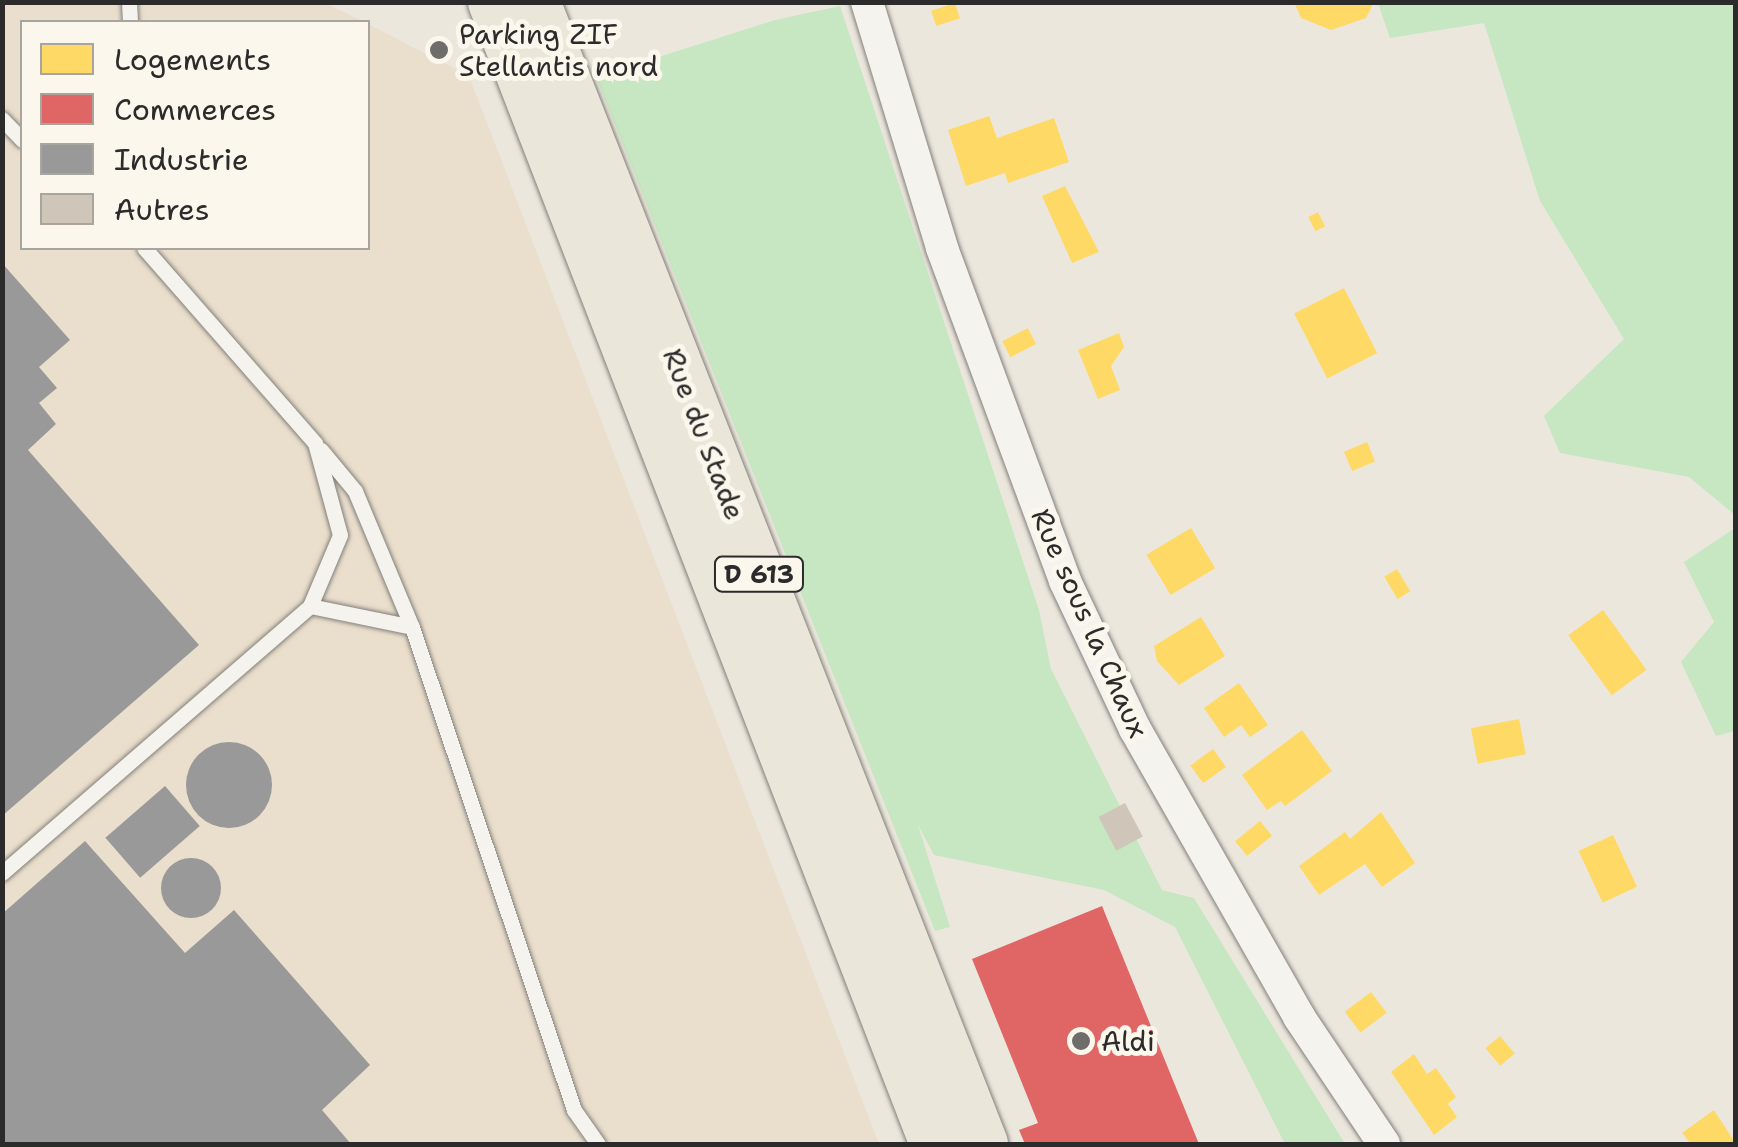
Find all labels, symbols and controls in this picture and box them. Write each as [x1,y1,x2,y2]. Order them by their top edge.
place label: Parking ZIF Stellantis nord [459,17,658,83]
legend [20,20,370,250]
text: Logements [114,39,271,80]
marker: Parking ZIF Stellantis nord [428,39,450,61]
text: Commerces [114,89,276,130]
text: Industrie [114,139,249,180]
text: Autres [114,189,209,230]
street label: Rue du Stade [656,344,752,524]
street label: Rue sous la Chaux [1024,503,1156,743]
road number: D 613 [712,554,806,594]
place label: Aldi [1101,1024,1155,1058]
marker: Aldi [1070,1030,1092,1052]

